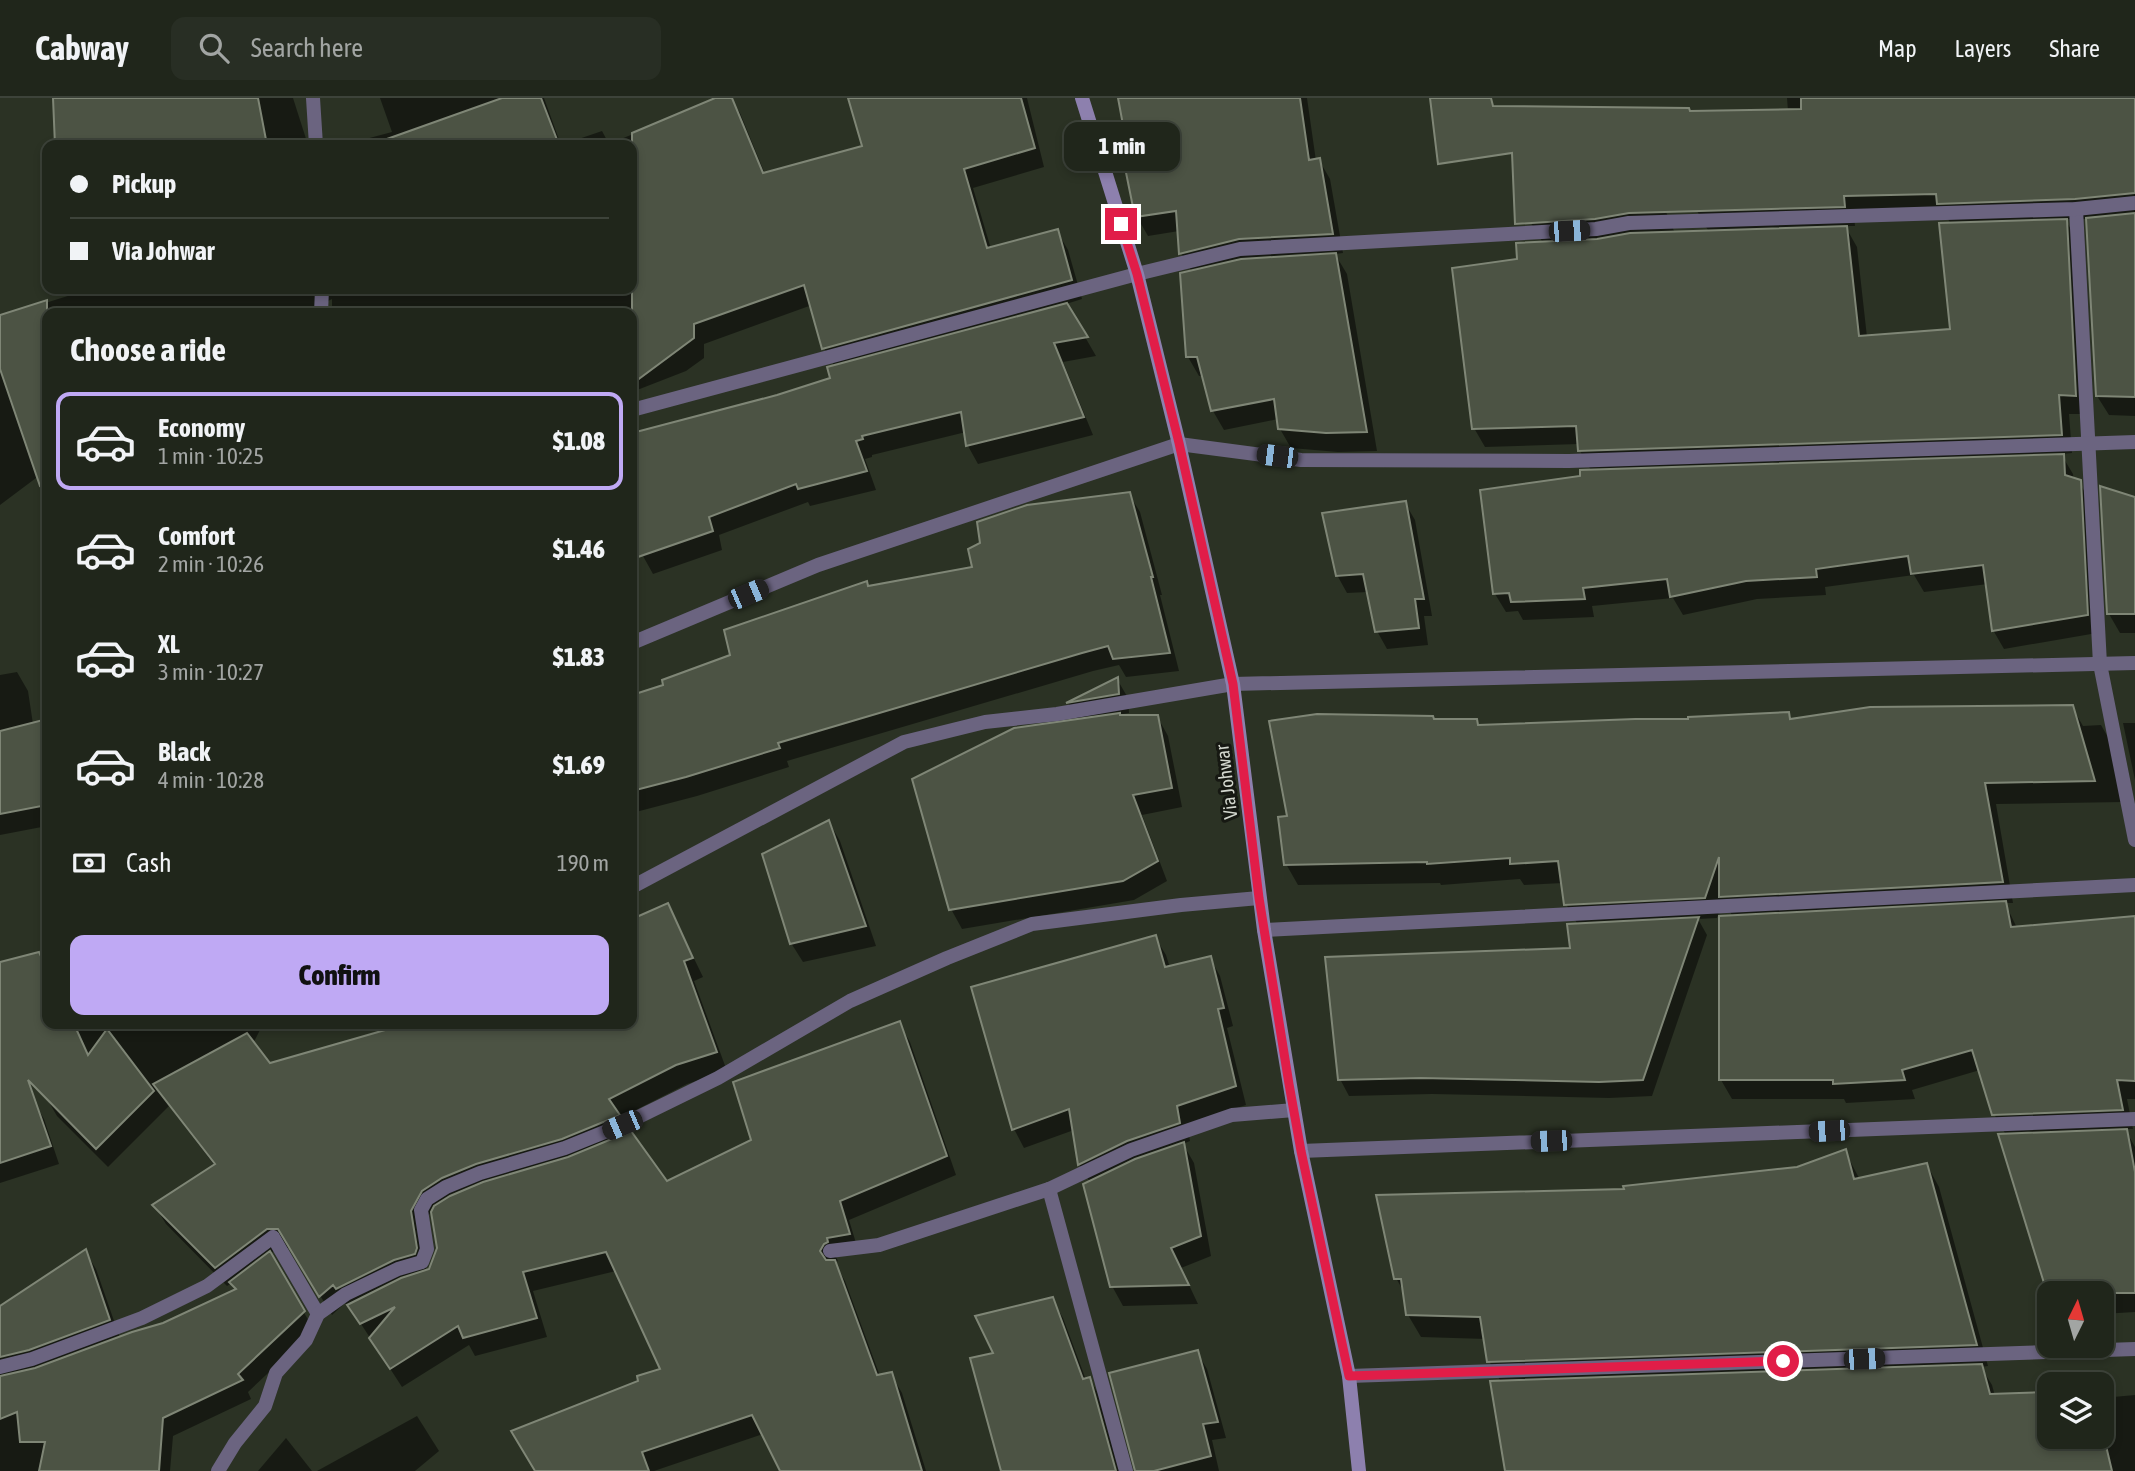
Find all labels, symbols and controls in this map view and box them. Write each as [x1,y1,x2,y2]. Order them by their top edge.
search box [171,17,661,80]
text: Cabway [35,29,129,67]
icon: search [195,29,233,67]
text: Search here [251,33,363,63]
text: Map [1878,35,1917,62]
text: Layers [1955,35,2011,62]
text: Share [2049,35,2100,62]
callout: 1 min [1063,122,1179,172]
text: 1 min [1099,133,1145,159]
text: Pickup [112,169,176,199]
route end [1105,208,1137,240]
car [1548,219,1591,243]
text: Via Johwar [112,236,215,266]
text: Choose a ride [70,331,226,368]
icon: car [74,410,137,473]
text: Economy [158,413,245,443]
text: $1.08 [553,426,605,456]
text: 1 min · 10:25 [158,443,264,469]
car [1255,443,1300,469]
icon: car [74,518,137,581]
text: Comfort [158,521,235,551]
text: $1.46 [553,534,605,564]
text: 2 min · 10:26 [158,551,264,577]
car [725,576,772,612]
icon: car [74,626,137,689]
text: XL [158,629,180,659]
text: $1.83 [553,642,605,672]
text: 3 min · 10:27 [158,659,264,685]
icon: car [74,734,137,797]
text: Black [158,737,210,767]
street label: Via Johwar [1210,743,1241,821]
text: $1.69 [553,750,605,780]
text: 4 min · 10:28 [158,767,264,793]
icon: cash [70,844,108,882]
text: Cash [126,848,172,878]
text: 190 m [557,850,609,876]
button: Confirm [70,935,609,1015]
car [599,1107,646,1143]
car [1808,1119,1851,1143]
car [1530,1130,1573,1152]
north arrow [2037,1281,2114,1358]
map controls [2037,1281,2114,1449]
route start [1767,1345,1799,1377]
car [1843,1348,1886,1370]
button: layers [2037,1372,2114,1449]

